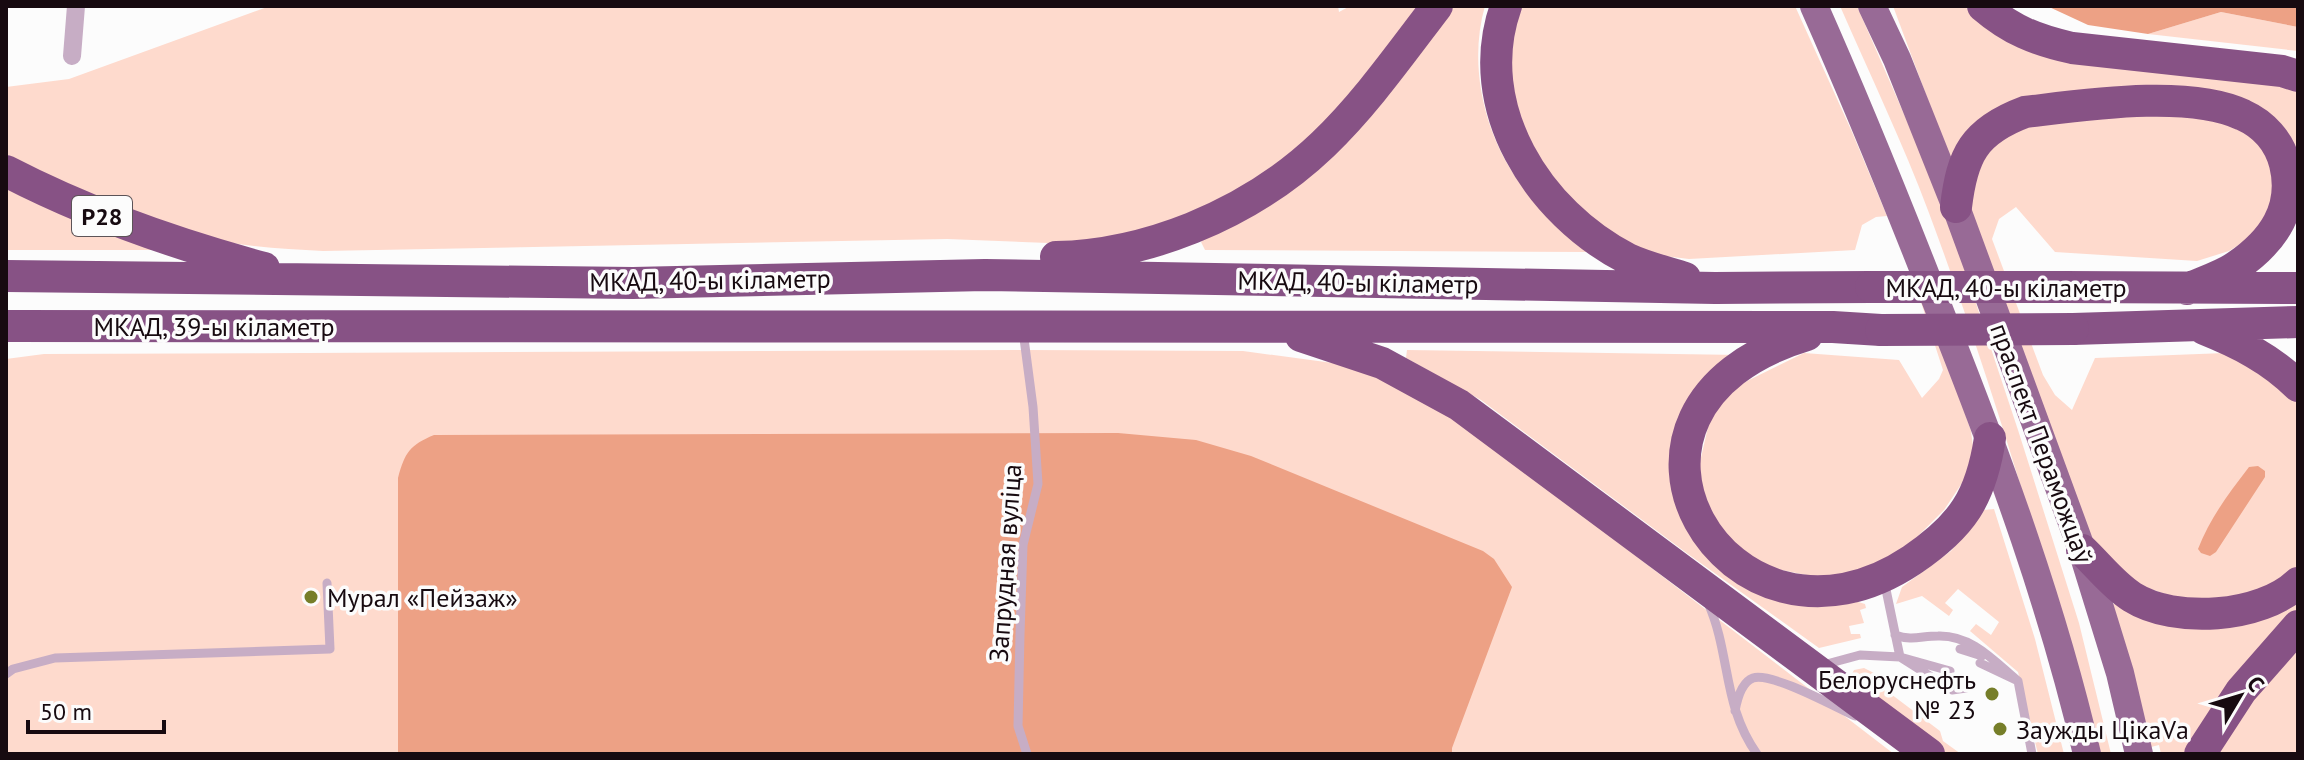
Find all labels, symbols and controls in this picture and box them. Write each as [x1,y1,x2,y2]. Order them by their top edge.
road number: Р28 [72,196,132,236]
street label: МКАД, 40-ы кіламетр [589,261,831,299]
street label: МКАД, 40-ы кіламетр [1237,263,1479,301]
street label: МКАД, 40-ы кіламетр [1885,271,2127,304]
street label: МКАД, 39-ы кіламетр [93,310,335,343]
street label: праспект Пераможцаў [1983,319,2101,567]
street label: Запрудная вуліца [982,463,1028,663]
place label: Мурал «Пейзаж» [327,581,518,614]
marker: Мурал «Пейзаж» [302,588,320,606]
north arrow [2200,656,2280,736]
place label: Белоруснефть № 23 [1818,663,1976,726]
text: С [2241,670,2271,697]
scale bar [28,684,164,734]
marker: Белоруснефть № 23 [1983,685,2001,703]
text: 50 m [40,696,92,727]
place label: Заужды ЦікаVа [2016,713,2189,746]
marker: Заужды ЦікаVа [1991,720,2009,738]

